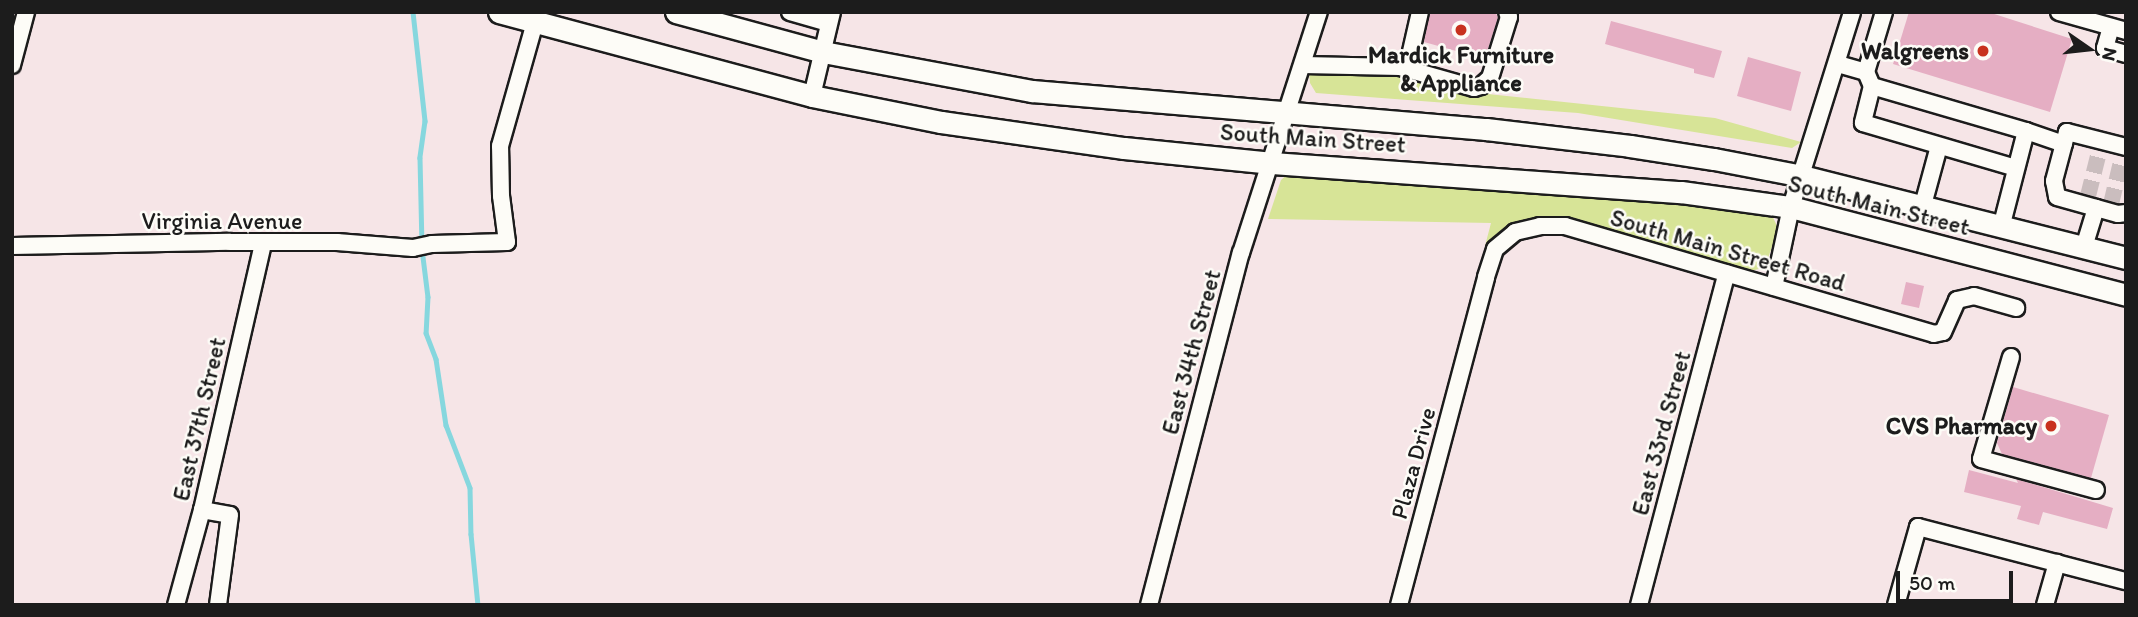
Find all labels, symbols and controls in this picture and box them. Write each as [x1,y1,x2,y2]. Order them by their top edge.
north arrow [2054,14,2124,84]
marker: Mardick Furniture & Appliance [1453,22,1469,38]
place label: Walgreens [1861,37,1969,65]
place label: Mardick Furniture & Appliance [1368,41,1554,97]
marker: Walgreens [1975,43,1991,59]
text: N [2097,45,2123,63]
street label: South Main Street [1219,117,1407,159]
street label: South Main Street [1786,169,1972,241]
street label: South Main Street Road [1607,203,1849,297]
street label: Virginia Avenue [142,207,302,235]
street label: East 34th Street [1155,267,1227,437]
street label: East 37th Street [166,335,232,503]
street label: East 33rd Street [1625,348,1697,518]
street label: Plaza Drive [1384,404,1442,522]
place label: CVS Pharmacy [1886,412,2037,440]
marker: CVS Pharmacy [2043,418,2059,434]
scale bar [1900,558,2017,602]
text: 50 m [1909,570,1955,595]

